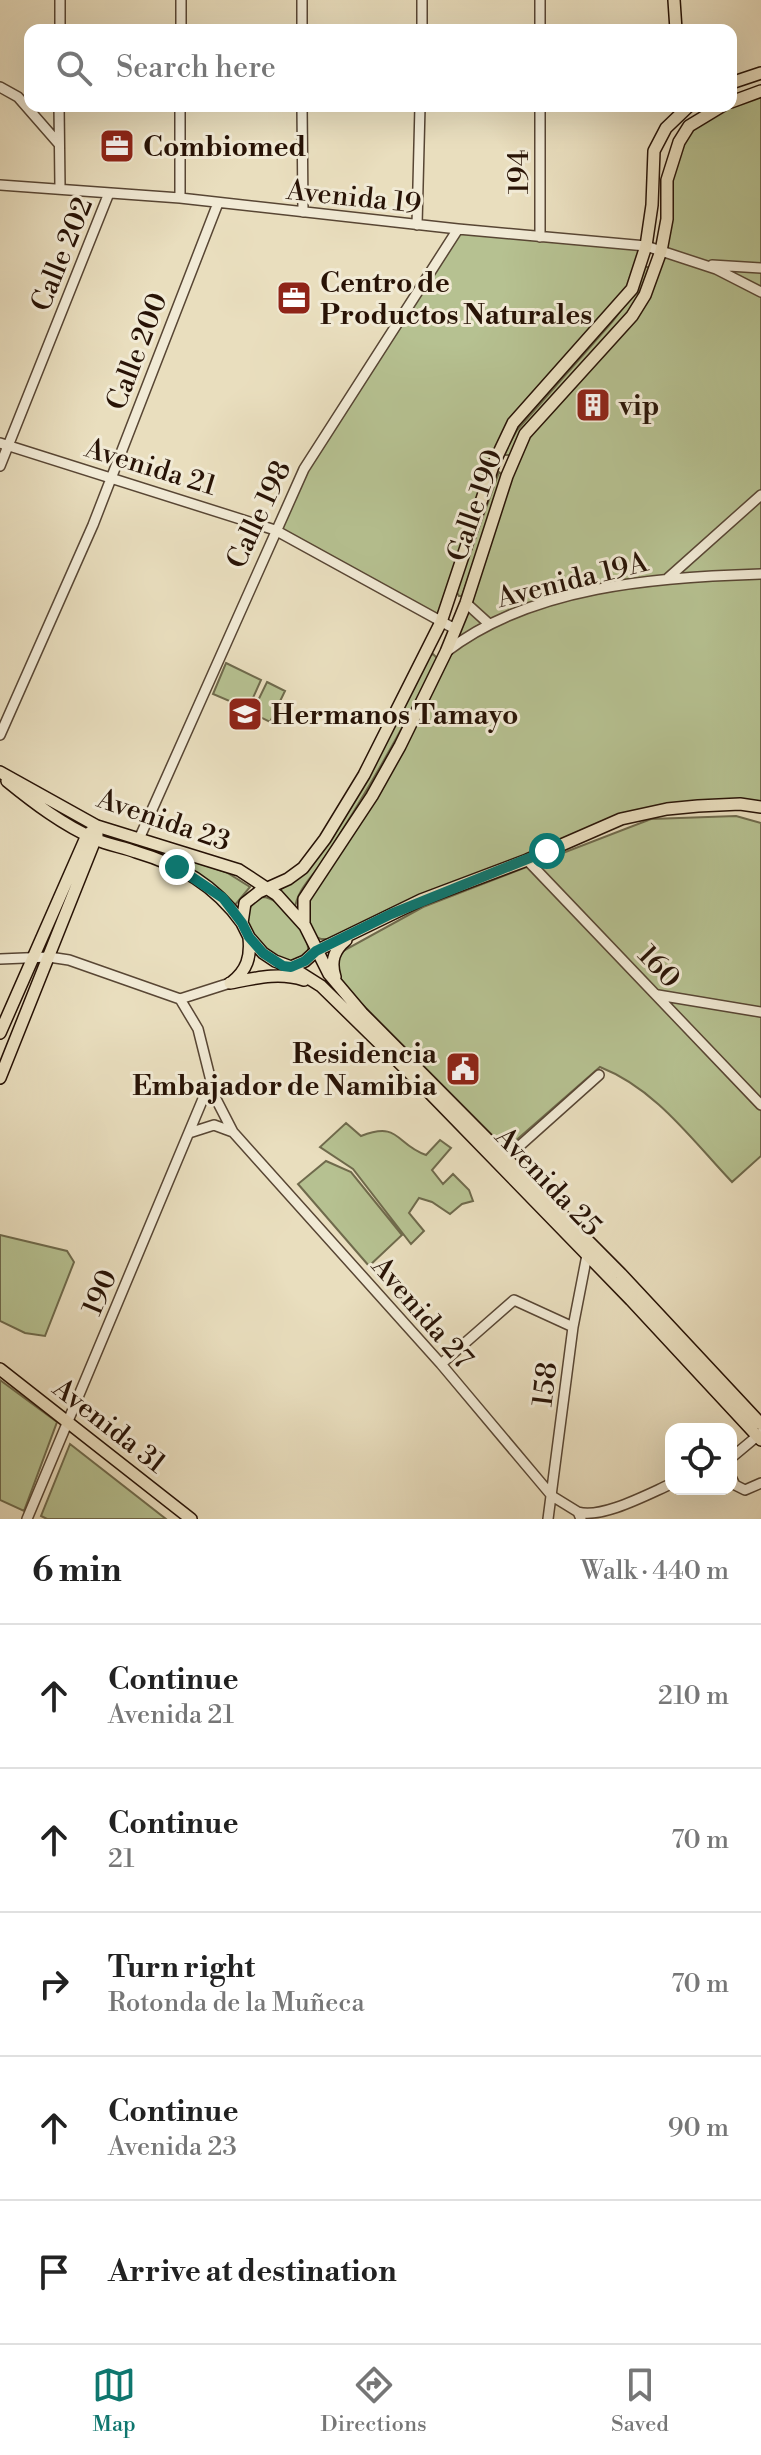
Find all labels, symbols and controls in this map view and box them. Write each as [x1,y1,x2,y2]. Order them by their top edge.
search box [24,24,737,112]
icon: search [52,46,96,90]
text: Search here [116,49,276,87]
office icon: Combiomed [98,127,136,165]
place label: Combiomed [143,130,306,165]
street label: 194 [502,150,537,194]
street label: Avenida 19 [284,173,423,222]
street label: Calle 202 [24,192,101,317]
place label: Centro de Productos Naturales [320,266,592,333]
office icon: Centro de Productos Naturales [275,279,313,317]
street label: Calle 200 [99,288,176,415]
building icon: vip [574,386,612,424]
place label: vip [618,389,659,424]
street label: Avenida 21 [80,431,221,504]
street label: Calle 190 [440,445,511,566]
street label: Calle 198 [219,455,300,574]
street label: Avenida 19A [492,545,652,616]
school or university icon: Hermanos Tamayo [226,695,264,733]
place label: Hermanos Tamayo [271,698,519,733]
street label: Avenida 23 [91,781,235,860]
route start [529,833,565,869]
route end [159,849,195,885]
street label: 160 [630,938,688,996]
place label: Residencia Embajador de Namibia [132,1037,438,1104]
public building icon: Residencia Embajador de Namibia [444,1050,482,1088]
street label: Avenida 25 [486,1119,609,1244]
street label: Avenida 27 [363,1249,480,1376]
street label: 190 [75,1264,126,1321]
street label: 158 [525,1360,566,1408]
street label: Avenida 31 [45,1370,173,1481]
map controls [665,1423,737,1495]
button: locate [665,1423,737,1495]
text: 6 min [32,1550,122,1592]
text: Walk · 440 m [581,1555,729,1587]
text: Continue [108,1661,239,1699]
icon: ahead [32,1674,76,1718]
text: 210 m [658,1680,729,1712]
text: Avenida 21 [108,1699,234,1731]
text: Continue [108,1805,239,1843]
icon: ahead [32,1818,76,1862]
text: 70 m [671,1824,729,1856]
text: 21 [108,1843,134,1875]
text: Turn right [108,1949,255,1987]
icon: right [32,1962,76,2006]
text: 70 m [671,1968,729,2000]
text: Rotonda de la Muñeca [108,1987,365,2019]
text: Continue [108,2093,239,2131]
icon: ahead [32,2106,76,2150]
text: 90 m [668,2112,729,2144]
text: Avenida 23 [108,2131,237,2163]
icon: arrive [32,2250,76,2294]
text: Arrive at destination [108,2253,397,2291]
tab: Map [92,2363,136,2438]
tab: Directions [321,2363,427,2438]
tab: Saved [611,2363,669,2438]

